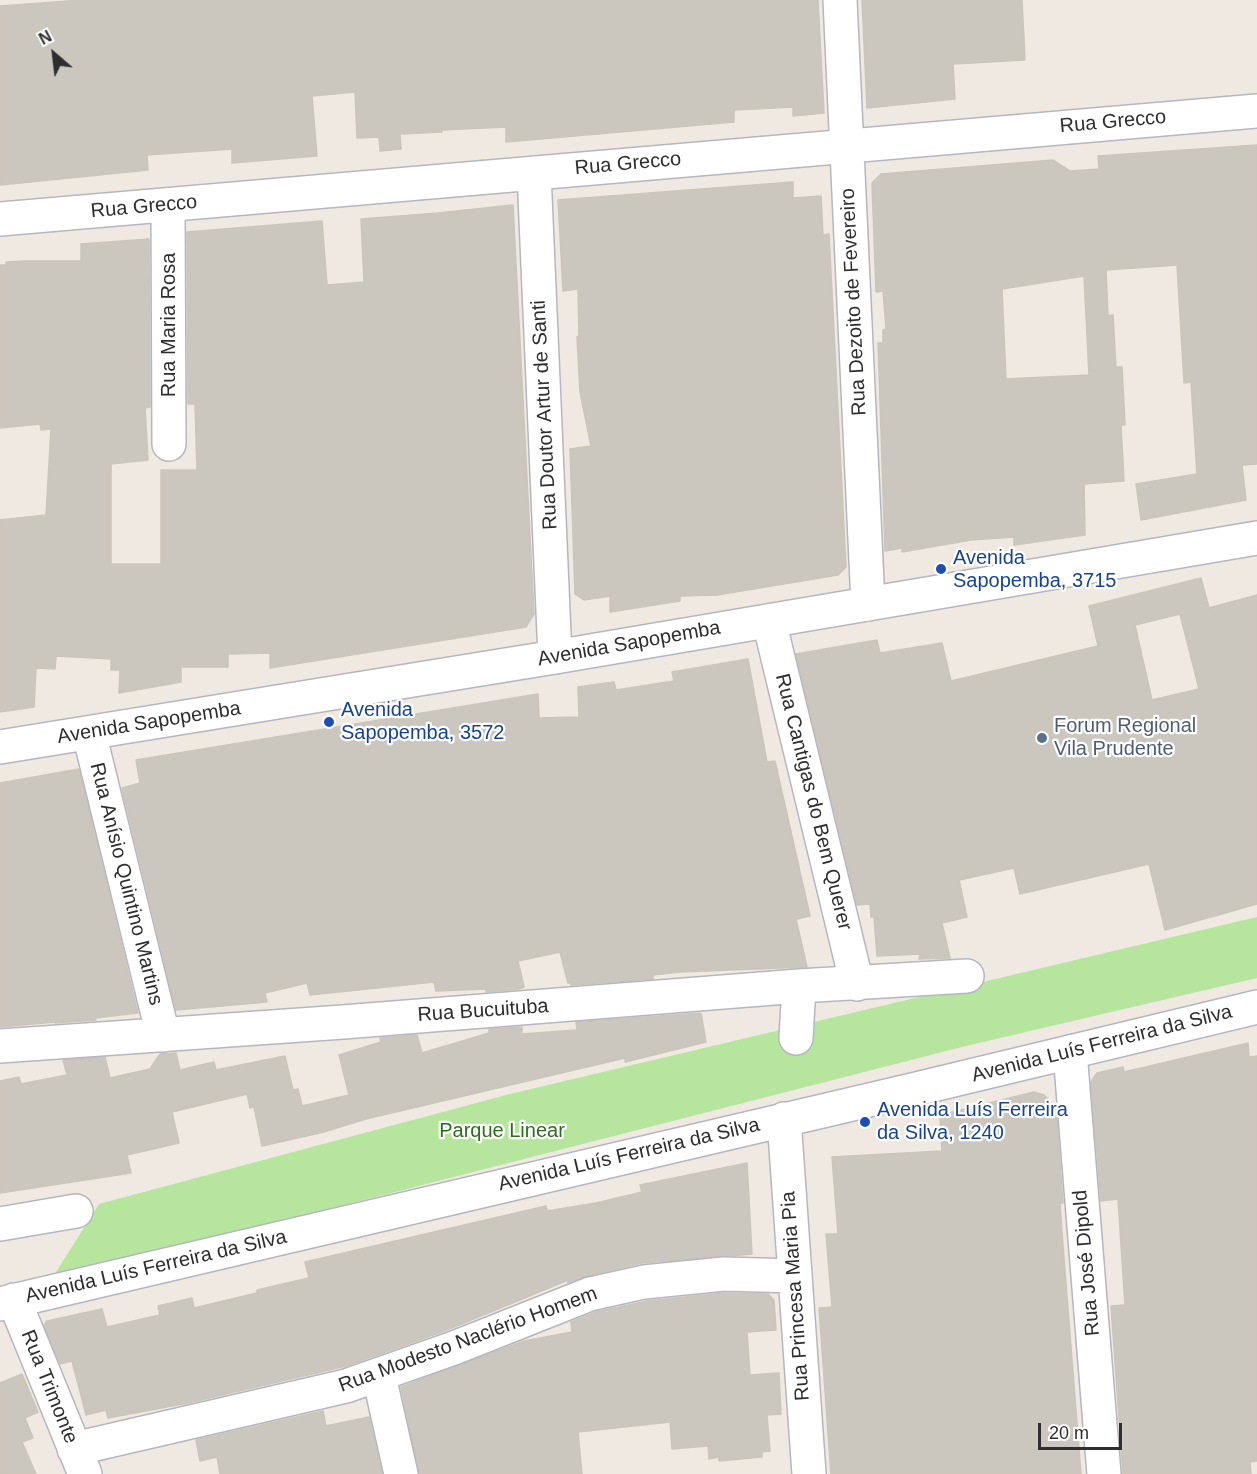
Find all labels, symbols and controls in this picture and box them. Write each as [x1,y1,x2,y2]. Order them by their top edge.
north arrow [24,24,84,84]
text: N [36,27,54,48]
street label: Rua Grecco [1059,105,1167,139]
street label: Rua Grecco [574,147,682,181]
street label: Rua Dezoito de Fevereiro [836,188,872,416]
street label: Rua Grecco [90,190,198,224]
street label: Rua Maria Rosa [157,253,181,397]
street label: Rua Doutor Artur de Santi [527,299,563,531]
place label: Avenida Sapopemba, 3715 [953,546,1116,593]
marker: Avenida Sapopemba, 3715 [934,562,948,576]
street label: Avenida Sapopemba [536,616,722,672]
street label: Rua Cantigas do Bem Querer [769,671,857,933]
street label: Avenida Sapopemba [56,697,242,749]
place label: Avenida Sapopemba, 3572 [341,698,504,745]
place label: Forum Regional Vila Prudente [1054,714,1196,761]
marker: Avenida Sapopemba, 3572 [322,715,336,729]
marker: Forum Regional Vila Prudente [1035,731,1049,745]
street label: Rua Anísio Quintino Martins [84,760,168,1008]
street label: Rua Bucuituba [417,994,549,1028]
street label: Avenida Luís Ferreira da Silva [969,1000,1235,1088]
place label: Avenida Luís Ferreira da Silva, 1240 [877,1098,1068,1145]
street label: Avenida Luís Ferreira da Silva [496,1113,762,1197]
marker: Avenida Luís Ferreira da Silva, 1240 [858,1115,872,1129]
park label: Parque Linear [439,1119,565,1143]
street label: Rua José Dipold [1069,1189,1105,1337]
street label: Rua Princesa Maria Pia [777,1190,815,1402]
street label: Avenida Luís Ferreira da Silva [23,1225,289,1309]
street label: Rua Modesto Naclério Homem [335,1282,601,1398]
street label: Rua Trimonte [15,1327,83,1447]
scale bar [1041,1411,1125,1449]
text: 20 m [1049,1423,1089,1443]

